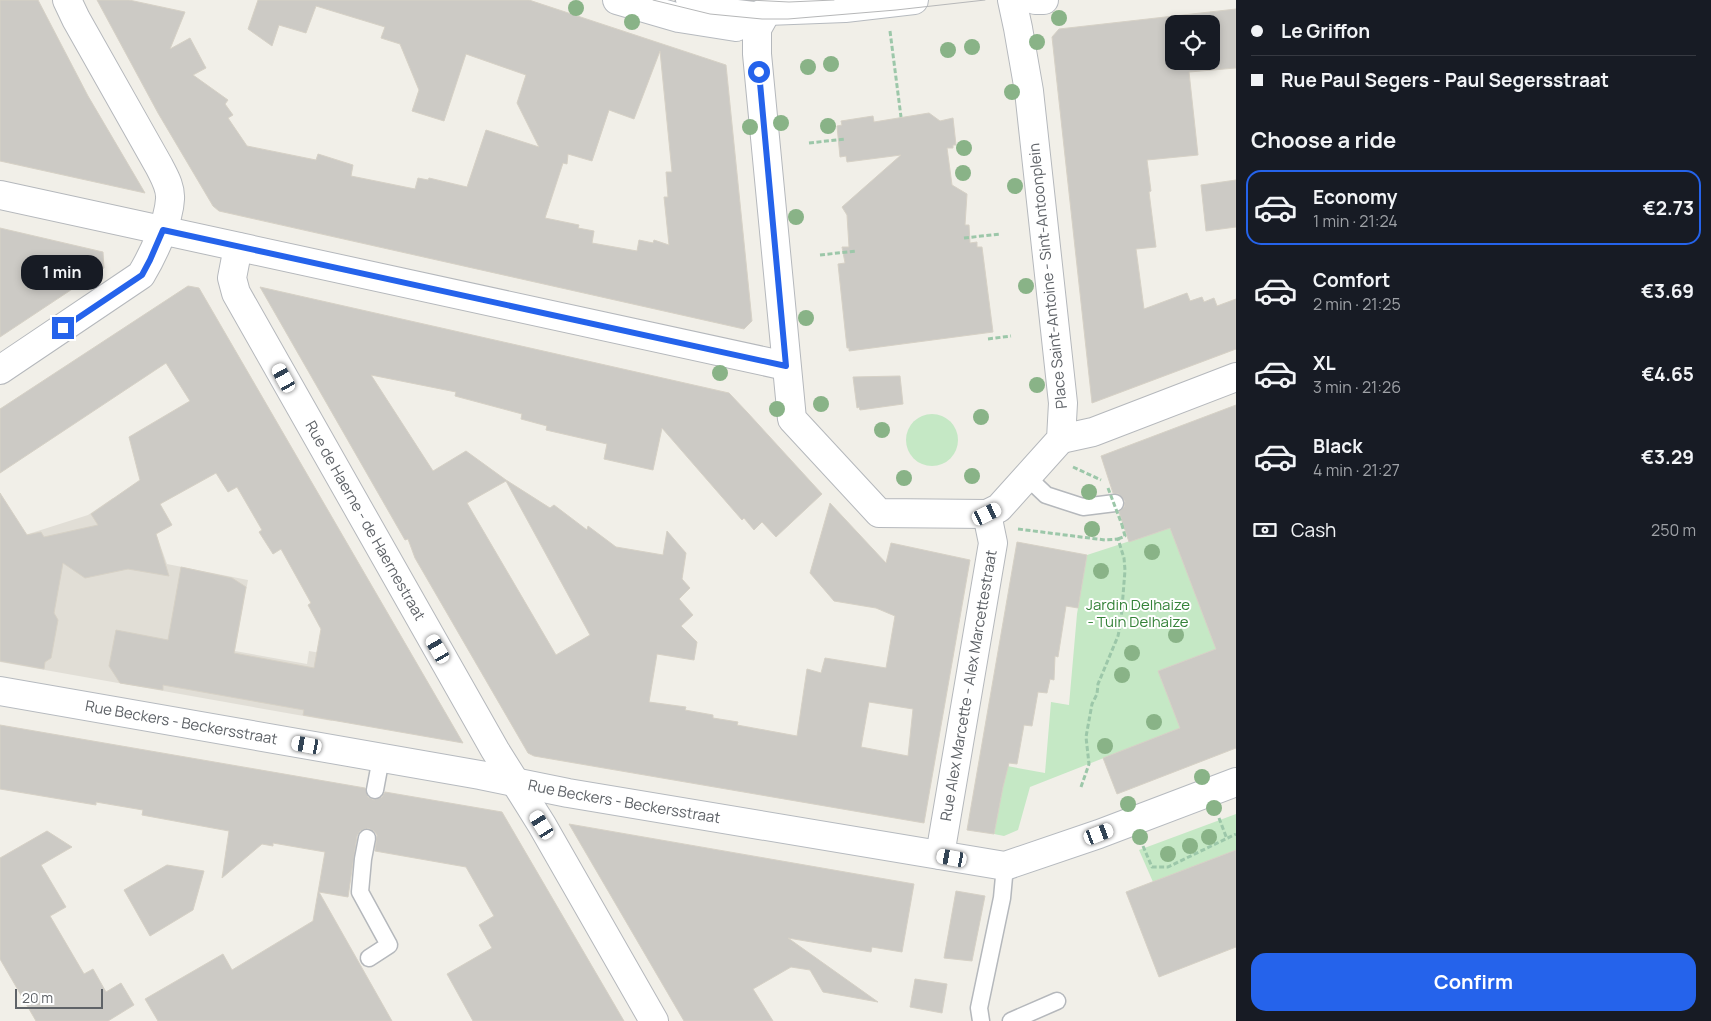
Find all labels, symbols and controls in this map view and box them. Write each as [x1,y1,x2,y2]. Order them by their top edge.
map controls [1165,15,1220,70]
button: locate [1165,15,1220,70]
text: Le Griffon [1281,18,1370,44]
route start [748,61,770,83]
text: Rue Paul Segers - Paul Segersstraat [1281,67,1609,93]
text: Choose a ride [1251,125,1396,155]
street label: Place Saint-Antoine - Sint-Antoonplein [1023,142,1072,410]
text: Economy [1313,184,1397,210]
icon: car [1253,185,1298,230]
text: €2.73 [1643,195,1694,221]
text: 1 min · 21:24 [1313,210,1398,232]
callout: 1 min [22,255,104,290]
text: 1 min [42,261,82,283]
text: Comfort [1313,267,1390,293]
icon: car [1253,268,1298,313]
text: €3.69 [1641,278,1694,304]
text: 2 min · 21:25 [1313,293,1401,315]
route end [52,317,74,339]
text: XL [1313,350,1336,376]
icon: car [1253,351,1298,396]
car [270,361,297,395]
text: €4.65 [1642,361,1694,387]
text: 3 min · 21:26 [1313,376,1401,398]
street label: Rue de Haerne - de Haernestraat [301,417,431,624]
text: Black [1313,433,1362,459]
icon: car [1253,434,1298,479]
text: €3.29 [1641,444,1694,470]
text: 4 min · 21:27 [1313,459,1400,481]
car [970,501,1003,527]
icon: cash [1251,516,1279,544]
text: Cash [1291,517,1336,543]
text: 250 m [1651,519,1696,541]
street label: Rue Alex Marcette - Alex Marcettestraat [935,548,1002,823]
park label: Jardin Delhaize - Tuin Delhaize [1086,594,1190,632]
car [424,632,451,666]
street label: Rue Beckers - Beckersstraat [84,695,279,749]
car [290,735,323,755]
street label: Rue Beckers - Beckersstraat [526,774,722,828]
car [527,808,556,842]
car [1082,822,1115,846]
car [935,848,968,868]
button: Confirm [1251,953,1696,1011]
scale bar [15,986,102,1009]
text: 20 m [22,988,53,1007]

